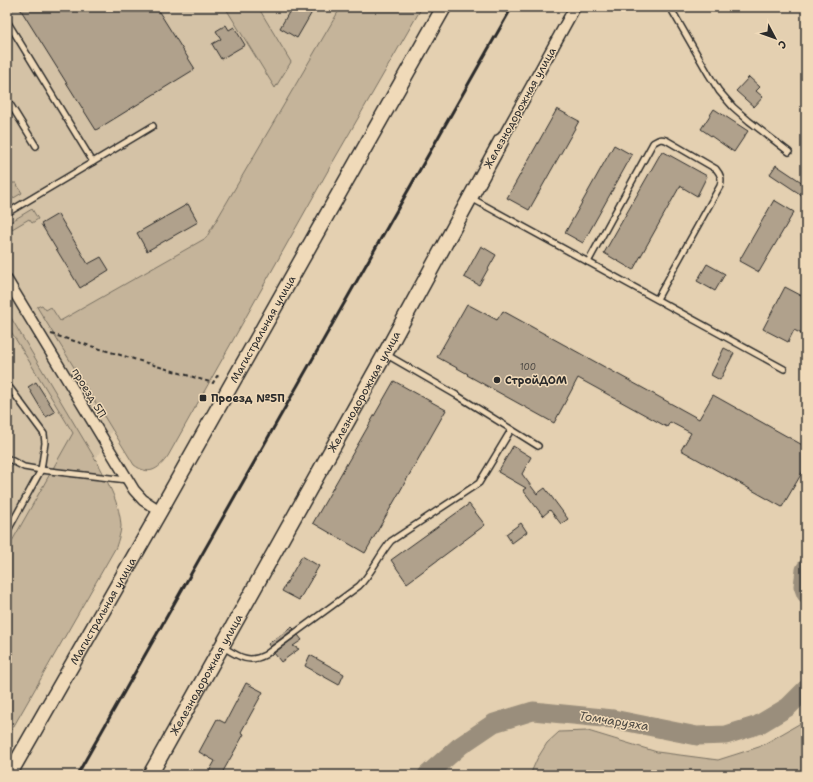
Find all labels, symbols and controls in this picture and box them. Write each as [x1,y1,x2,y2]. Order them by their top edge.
north arrow [755,18,795,58]
text: С [774,37,790,52]
street label: Железнодорожная улица [480,44,560,171]
street label: Магистральная улица [226,272,299,386]
street label: Железнодорожная улица [324,328,404,455]
house number: 100 [520,361,536,373]
street label: проезд 5П [68,365,110,421]
place label: СтройДОМ [505,373,567,388]
marker: СтройДОМ [492,375,502,385]
place label: Проезд №5П [211,391,285,406]
marker: Проезд №5П [198,393,208,403]
street label: Магистральная улица [66,554,140,667]
street label: Железнодорожная улица [166,611,246,738]
water label: Томчаруяха [578,708,650,734]

